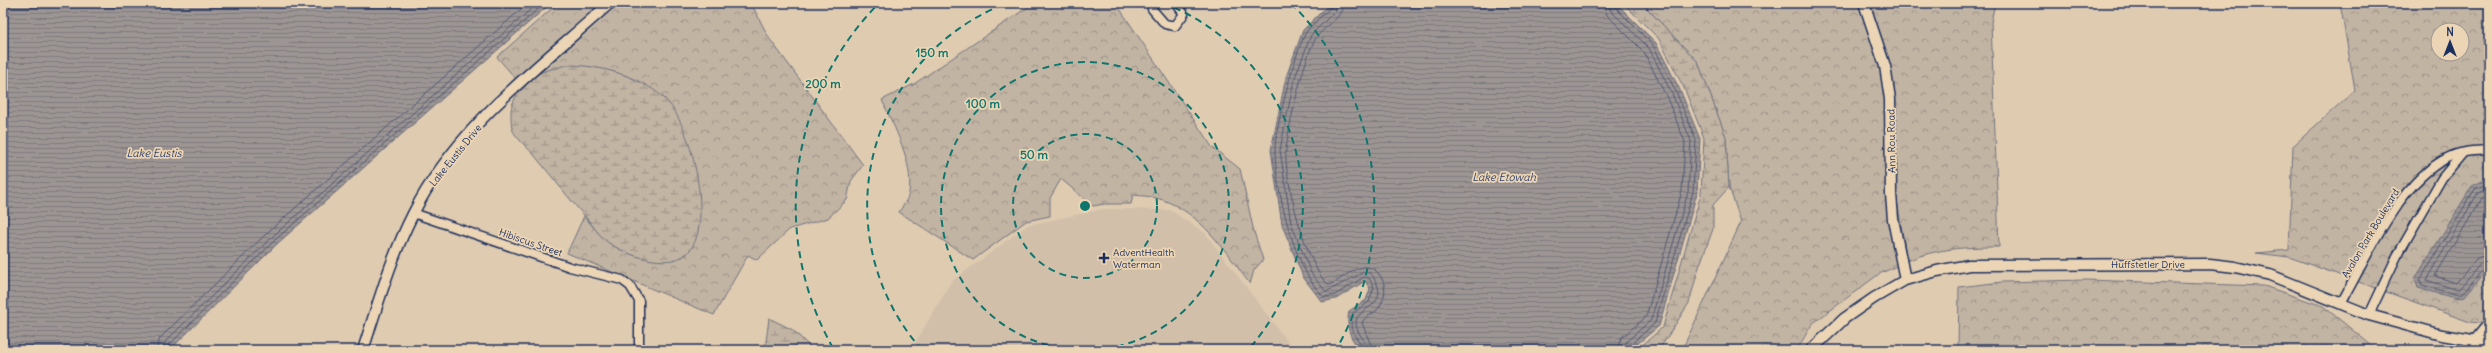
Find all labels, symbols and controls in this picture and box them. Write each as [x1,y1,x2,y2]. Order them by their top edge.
north arrow [2430,22,2470,62]
text: N [2446,25,2454,39]
text: 150 m [916,45,949,60]
text: 200 m [805,76,841,91]
text: 100 m [966,96,1000,111]
street label: Ann Rou Road [1884,109,1899,173]
street label: Lake Eustis Drive [426,122,484,189]
water label: Lake Eustis [126,146,183,160]
text: 50 m [1020,147,1049,162]
water label: Lake Etowah [1472,170,1537,184]
street label: Avalon Park Boulevard [2339,186,2402,280]
centre of rings [1078,199,1092,213]
street label: Hibiscus Street [497,226,565,260]
place label: AdventHealth Waterman [1113,246,1174,271]
marker: AdventHealth Waterman [1098,252,1110,264]
street label: Huffstetler Drive [2111,258,2185,271]

